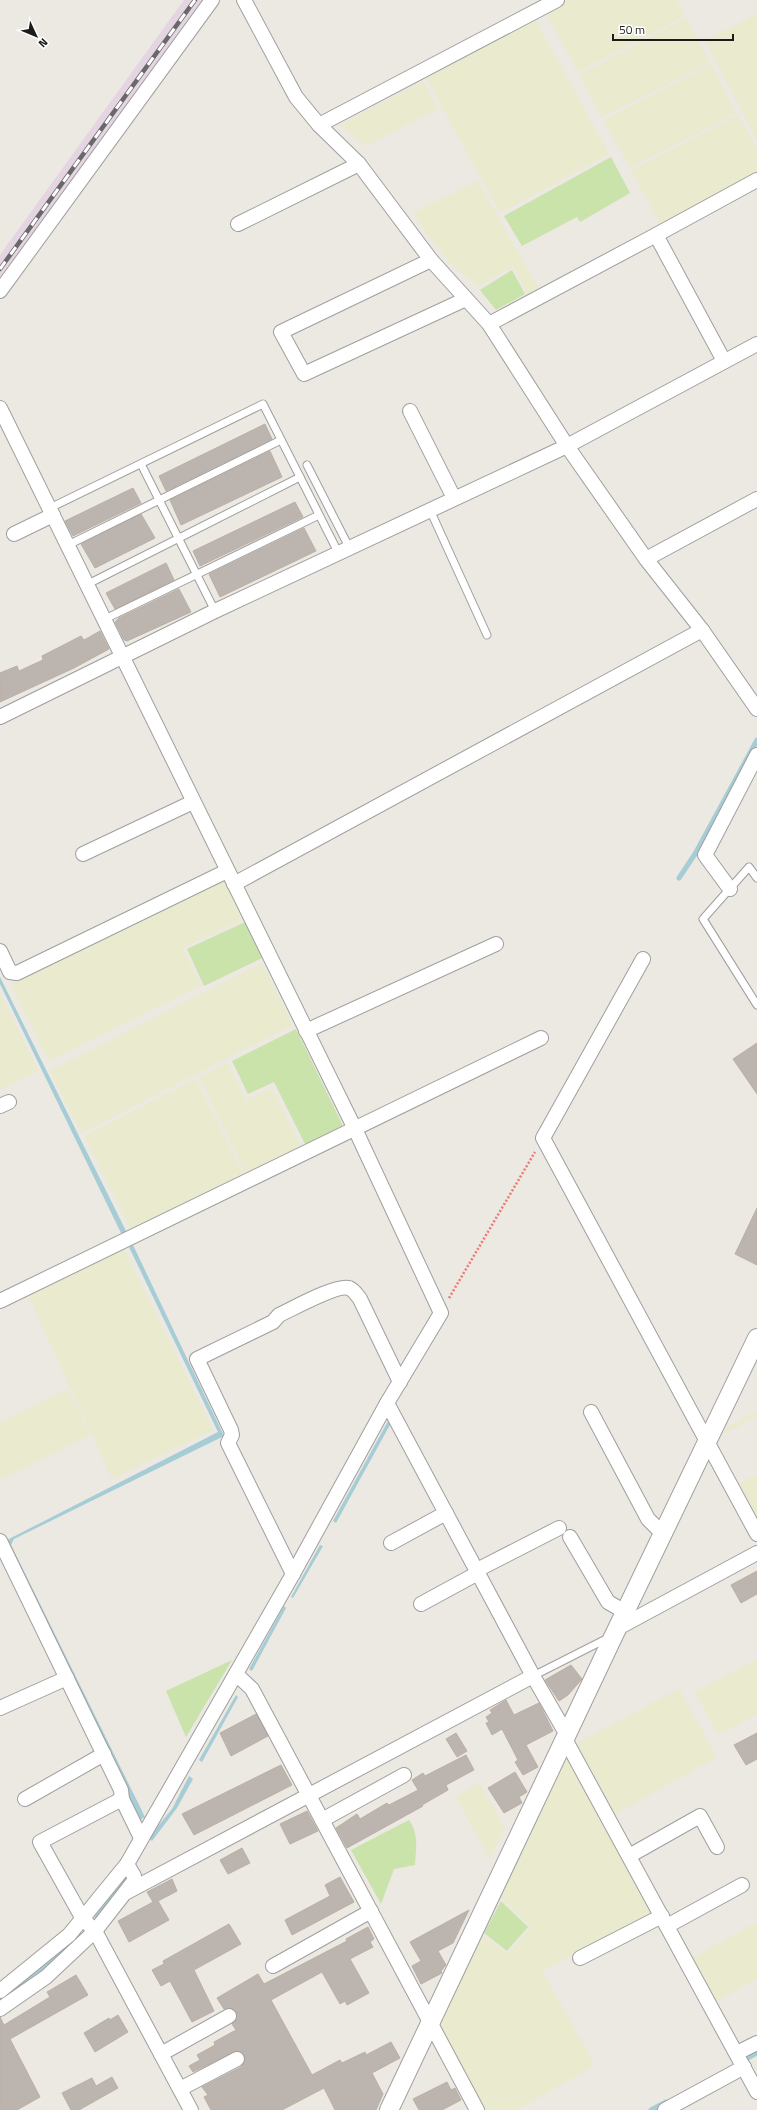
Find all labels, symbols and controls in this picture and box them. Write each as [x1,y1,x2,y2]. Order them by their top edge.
north arrow [16,16,56,56]
scale bar [613,16,733,42]
text: 50 m [619,20,645,39]
text: N [35,35,52,51]

